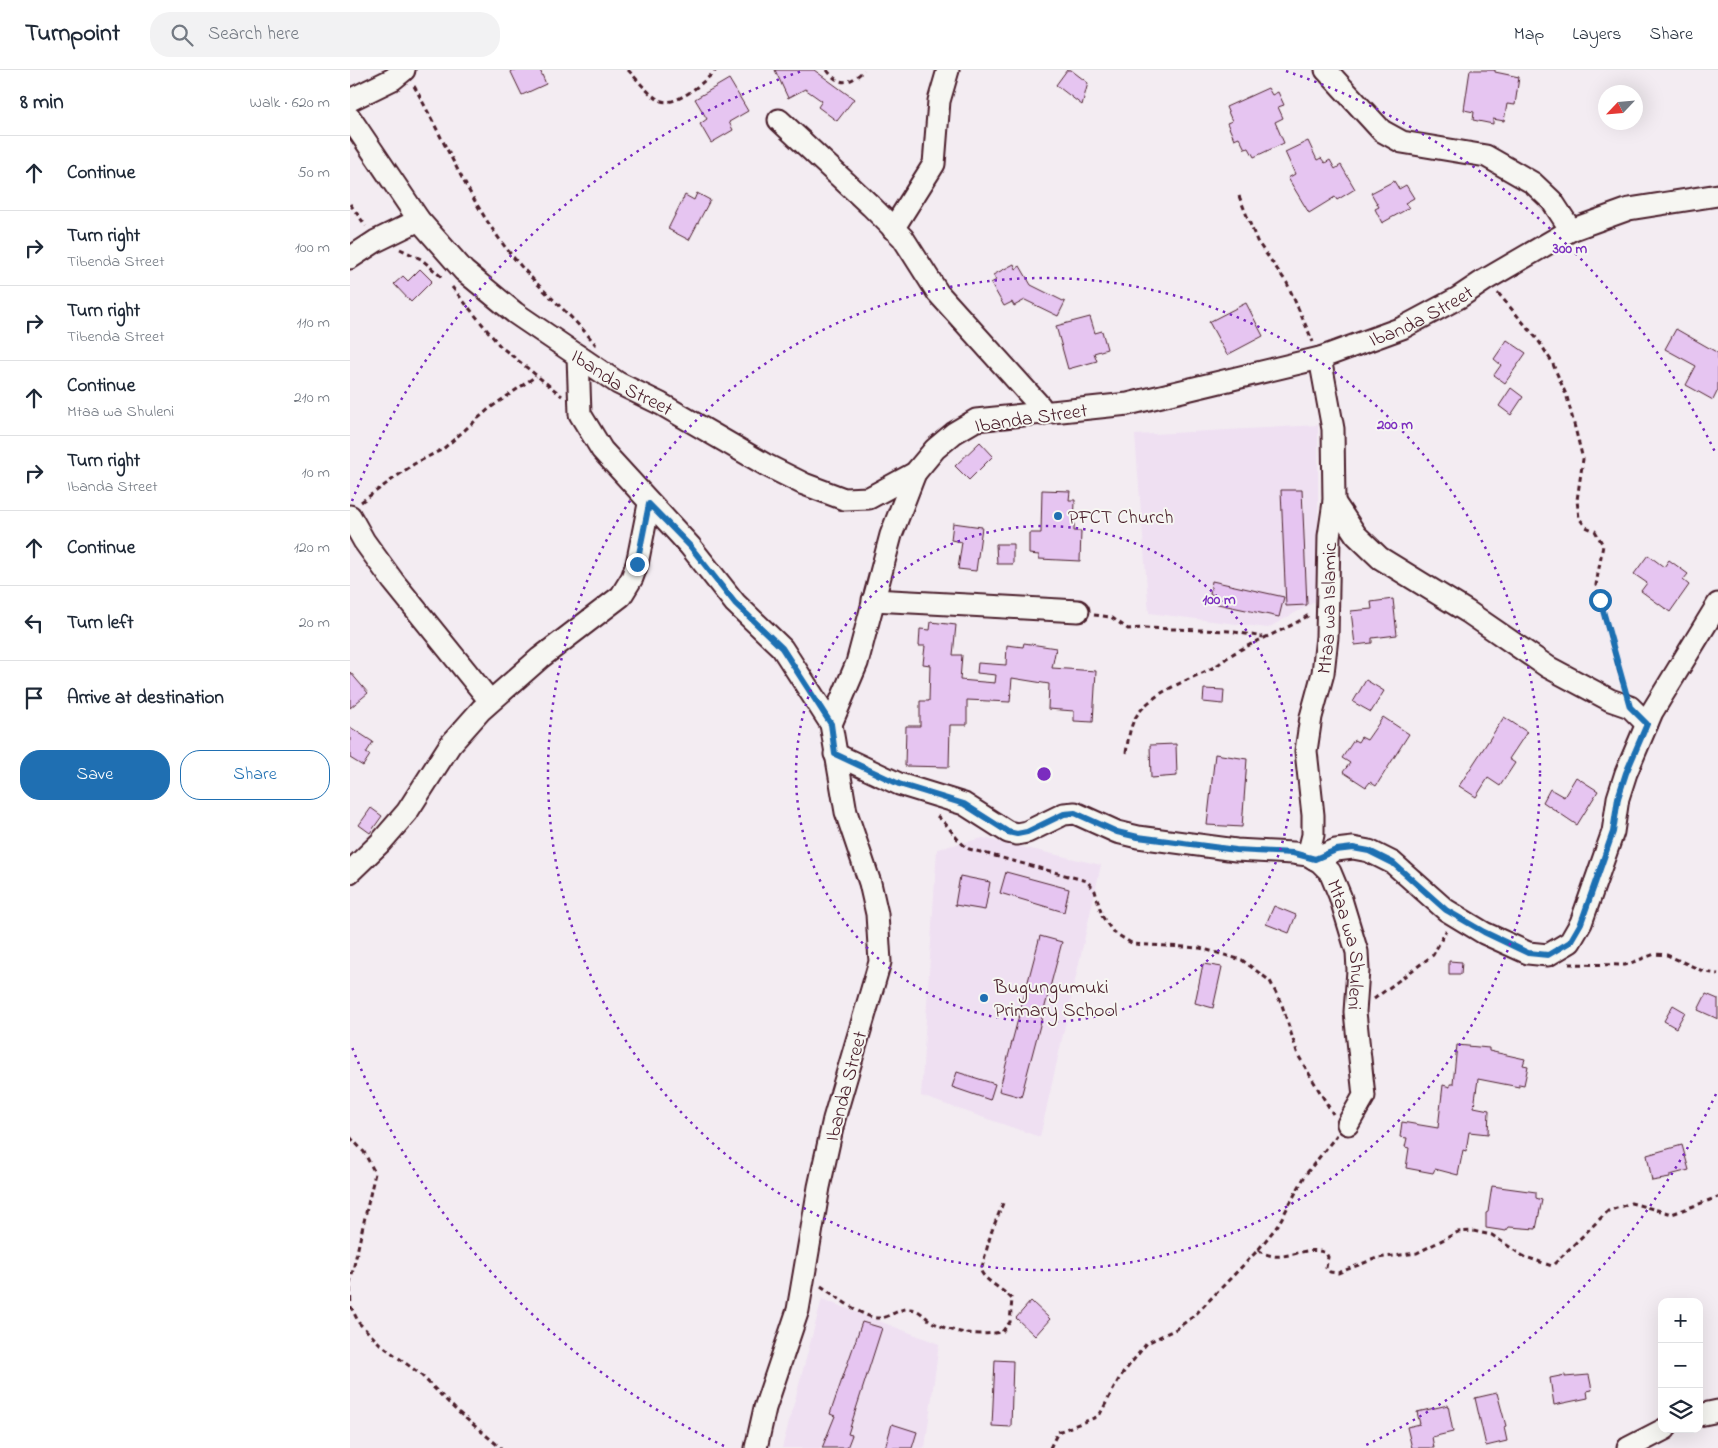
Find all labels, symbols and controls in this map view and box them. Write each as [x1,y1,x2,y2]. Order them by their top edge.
search box [150,12,500,57]
text: Turnpoint [25,17,120,52]
icon: search [168,21,196,49]
text: Search here [208,21,299,48]
text: Map [1514,22,1544,48]
text: Layers [1572,22,1622,48]
text: Share [1650,22,1693,48]
north arrow [1598,85,1643,130]
text: 8 min [20,88,64,118]
text: Walk · 620 m [250,91,330,115]
icon: ahead [20,159,48,187]
text: Continue [67,160,135,187]
text: 50 m [298,161,330,185]
text: Turn right [67,223,140,250]
icon: right [20,234,48,262]
text: 100 m [295,236,330,260]
text: 300 m [1552,238,1588,260]
text: Tibenda Street [67,250,165,274]
street label: Ibanda Street [1365,279,1480,356]
text: Turn right [67,298,140,325]
icon: right [20,309,48,337]
text: 110 m [296,311,330,335]
text: Tibenda Street [67,325,165,349]
street label: Ibanda Street [564,343,678,425]
text: Continue [67,373,135,400]
icon: ahead [20,384,48,412]
text: 210 m [294,386,330,410]
street label: Ibanda Street [973,397,1090,442]
text: Mtaa wa Shuleni [67,400,174,424]
text: 200 m [1376,414,1413,436]
text: Turn right [67,448,140,475]
icon: right [20,459,48,487]
text: 10 m [302,461,330,485]
text: Ibanda Street [67,475,158,499]
place label: PFCT Church [1068,504,1174,533]
marker: PFCT Church [1052,510,1064,522]
icon: ahead [20,534,48,562]
text: Continue [67,535,135,562]
text: 120 m [294,536,330,560]
street label: Mtaa wa Islamic [1311,542,1346,676]
route end [626,553,649,576]
text: 100 m [1202,589,1236,611]
route start [1589,589,1612,612]
icon: left [20,609,48,637]
text: Turn left [67,610,134,637]
text: 20 m [299,611,330,635]
icon: arrive [20,684,48,712]
text: Arrive at destination [67,685,224,712]
button: Save [20,750,170,800]
button: Share [180,750,330,800]
centre of rings [1035,765,1053,783]
street label: Mtaa wa Shuleni [1318,875,1370,1011]
place label: Bugungumuki Primary School [993,974,1118,1026]
marker: Bugungumuki Primary School [978,992,990,1004]
street label: Ibanda Street [819,1028,876,1145]
map controls [1658,1298,1703,1433]
button: + [1658,1298,1703,1343]
button: − [1658,1343,1703,1388]
button: layers [1658,1388,1703,1433]

